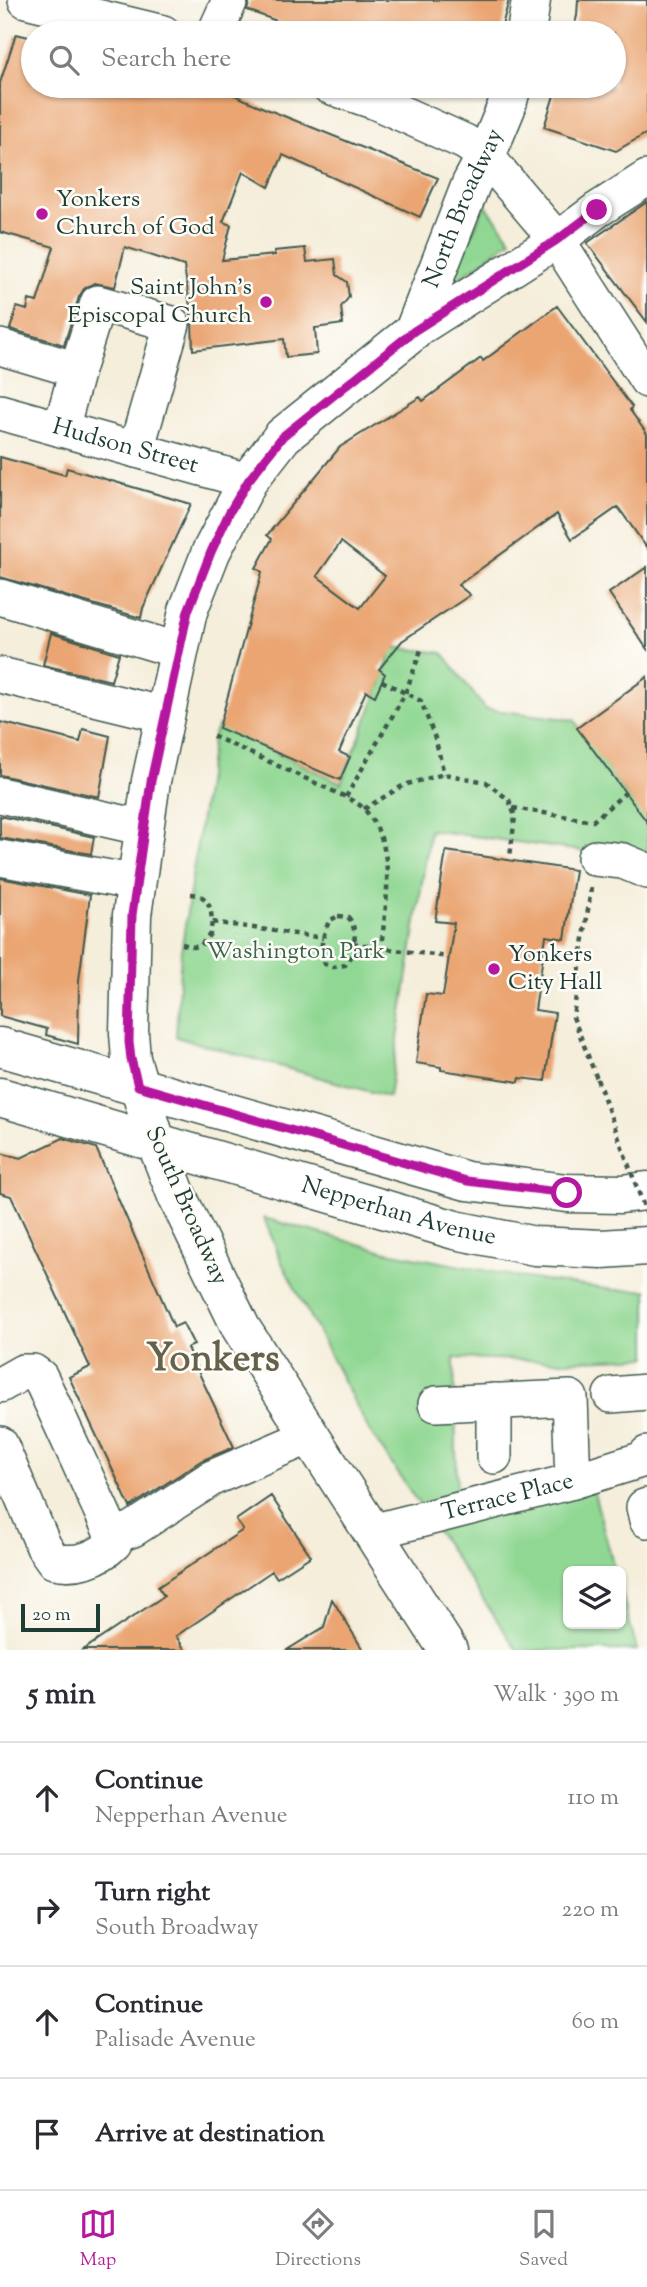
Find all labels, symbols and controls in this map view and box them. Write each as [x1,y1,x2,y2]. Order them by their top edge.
search box [21,21,626,98]
icon: search [45,41,83,79]
text: Search here [101,41,231,78]
street label: North Broadway [415,124,512,293]
place label: Yonkers Church of God [56,183,215,245]
route end [581,194,612,225]
marker: Yonkers Church of God [34,206,50,222]
place label: Saint John's Episcopal Church [67,271,252,333]
marker: Saint John's Episcopal Church [258,294,274,310]
street label: Hudson Street [48,410,202,483]
park label: Washington Park [207,935,385,969]
place label: Yonkers City Hall [508,938,603,1000]
marker: Yonkers City Hall [486,961,502,977]
street label: South Broadway [136,1121,236,1291]
street label: Nepperhan Avenue [297,1169,499,1255]
route start [551,1177,582,1208]
district label: Yonkers [146,1334,280,1388]
street label: Terrace Place [438,1465,577,1531]
map controls [563,1566,626,1629]
button: layers [563,1566,626,1629]
scale bar [21,1601,100,1633]
text: 20 m [32,1602,71,1629]
text: 5 min [28,1674,96,1717]
text: Walk · 390 m [493,1679,619,1712]
text: Continue [95,1763,203,1800]
icon: ahead [28,1779,66,1817]
text: 110 m [568,1782,619,1815]
text: Nepperhan Avenue [95,1800,288,1833]
text: Turn right [95,1875,210,1912]
icon: right [28,1891,66,1929]
text: 220 m [561,1894,619,1927]
text: South Broadway [95,1912,258,1945]
text: Continue [95,1987,203,2024]
icon: ahead [28,2003,66,2041]
text: 60 m [571,2006,619,2039]
text: Palisade Avenue [95,2024,256,2057]
icon: arrive [28,2115,66,2153]
text: Arrive at destination [95,2116,325,2153]
tab: Map [79,2205,117,2274]
tab: Directions [275,2205,361,2274]
tab: Saved [519,2205,568,2274]

